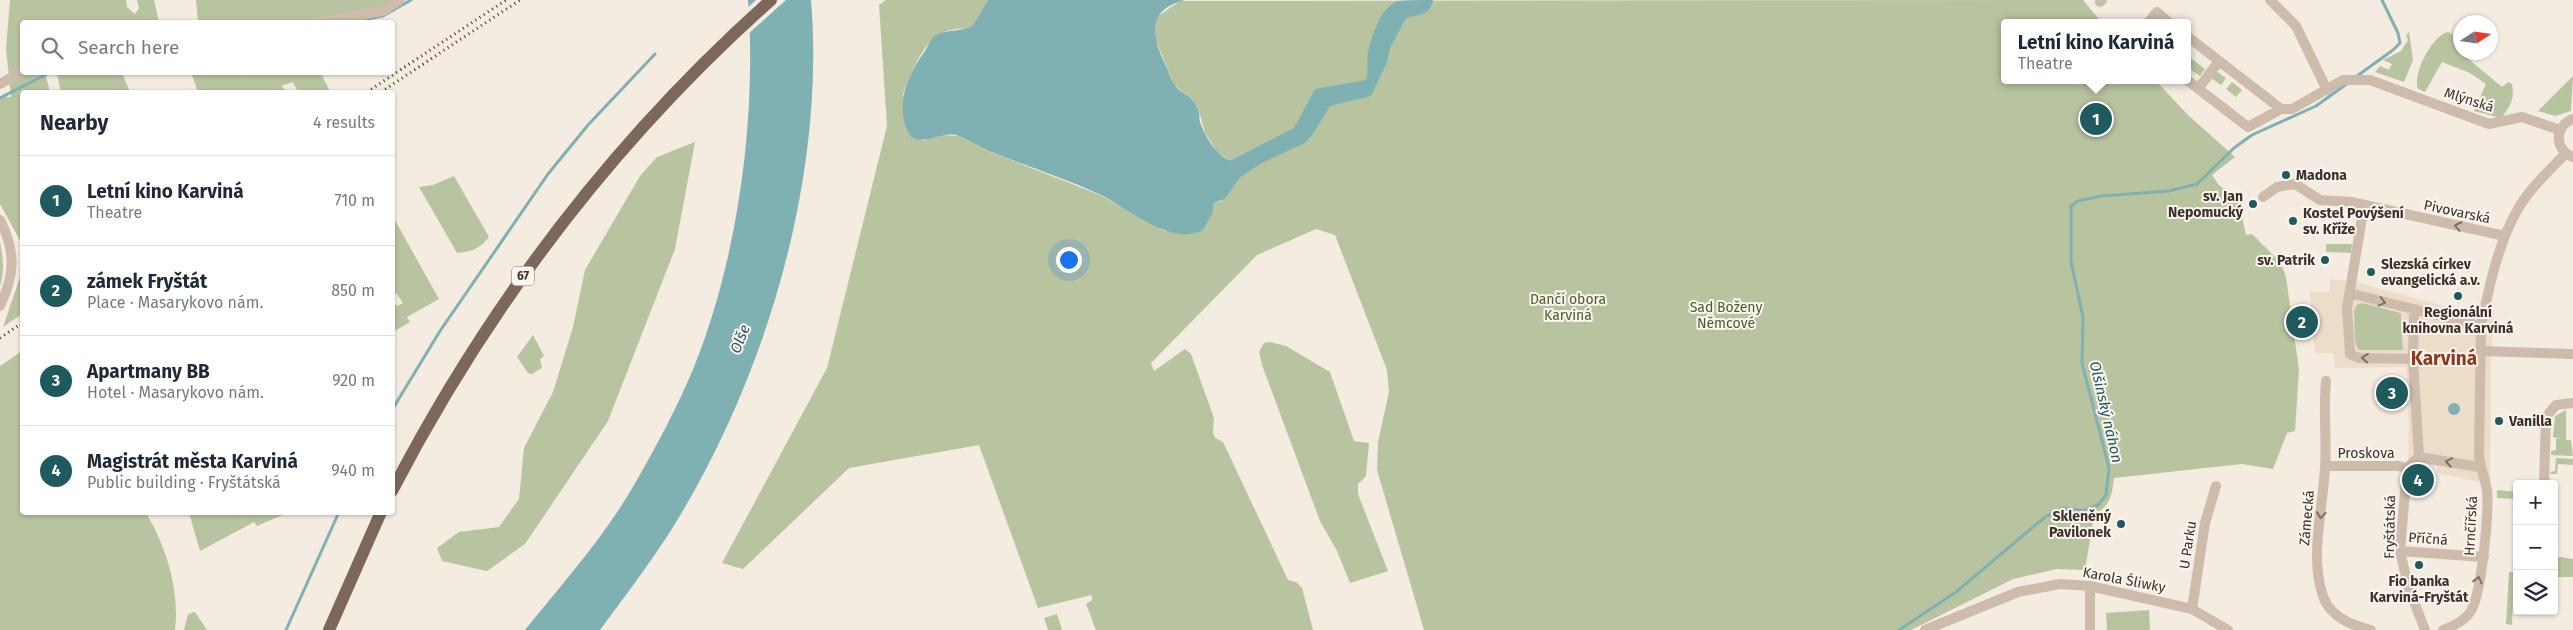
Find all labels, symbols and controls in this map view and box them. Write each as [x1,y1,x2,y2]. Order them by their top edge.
north arrow [2453,15,2498,60]
popup [2001,19,2191,84]
search box [20,20,395,75]
text: Letní kino Karviná [2018,31,2174,54]
icon: search [38,34,66,62]
text: Search here [78,36,179,59]
text: Theatre [2018,54,2073,73]
street label: Mlýnská [2442,84,2496,116]
pin: 1 [2080,100,2112,138]
text: Nearby [40,110,108,136]
text: 4 results [313,113,375,132]
place label: Madona [2296,167,2347,184]
marker: Madona [2280,169,2292,181]
text: Letní kino Karviná [87,180,244,203]
place label: sv. Jan Nepomucký [2168,188,2244,221]
text: 1 [52,191,60,210]
text: 710 m [334,191,375,210]
street label: Pivovarská [2422,197,2492,227]
marker: sv. Jan Nepomucký [2247,198,2259,210]
text: Theatre [87,203,142,222]
place label: Kostel Povýšení sv. Kříže [2303,205,2404,238]
marker: Kostel Povýšení sv. Kříže [2287,215,2299,227]
one-way arrow [2453,221,2462,232]
your location [1056,247,1082,273]
place label: sv. Patrik [2257,252,2315,269]
marker: sv. Patrik [2319,254,2331,266]
place label: Slezská církev evangelická a.v. [2381,256,2480,289]
road number: 67 [512,266,534,286]
marker: Slezská církev evangelická a.v. [2365,266,2377,278]
text: zámek Fryštát [87,270,207,293]
text: 2 [52,281,60,300]
text: 850 m [331,281,375,300]
marker: Regionální knihovna Karviná [2452,290,2464,302]
park label: Dančí obora Karviná [1530,291,1606,324]
text: Place · Masarykovo nám. [87,293,263,312]
one-way arrow [2377,296,2386,307]
park label: Sad Boženy Němcové [1690,299,1762,332]
pin: 2 [2286,303,2318,341]
place label: Regionální knihovna Karviná [2402,304,2514,337]
water label: Olše [726,322,754,356]
district label: Karviná [2411,347,2477,370]
one-way arrow [2360,353,2368,364]
water label: Olšinský náhon [2086,359,2126,465]
text: Apartmany BB [87,360,210,383]
text: 3 [52,371,60,390]
text: 920 m [332,371,375,390]
pin: 3 [2376,374,2408,412]
text: Hotel · Masarykovo nám. [87,383,264,402]
place label: Vanilla [2508,413,2552,430]
marker: Vanilla [2493,415,2505,427]
street label: Proskova [2338,445,2395,462]
text: Magistrát města Karviná [87,450,298,473]
one-way arrow [2445,458,2454,468]
text: 4 [51,461,61,480]
text: 940 m [331,461,375,480]
pin: 4 [2402,461,2434,499]
text: Public building · Fryštátská [87,473,281,492]
map controls [2513,480,2558,615]
button: + [2513,480,2558,525]
street label: Zámecká [2296,490,2318,546]
street label: Fryštátská [2381,495,2399,559]
street label: Hrnčířská [2461,496,2481,556]
place label: Skleněný Pavilonek [2049,508,2112,541]
one-way arrow [2316,511,2327,519]
marker: Skleněný Pavilonek [2115,518,2127,530]
street label: U Parku [2176,520,2200,570]
button: − [2513,525,2558,570]
street label: Příčná [2408,529,2448,549]
marker: Fio banka Karviná-Fryštát [2413,559,2425,571]
street label: Karola Śliwky [2081,563,2167,596]
button: layers [2513,570,2558,615]
place label: Fio banka Karviná-Fryštát [2370,573,2469,606]
one-way arrow [2472,576,2483,585]

